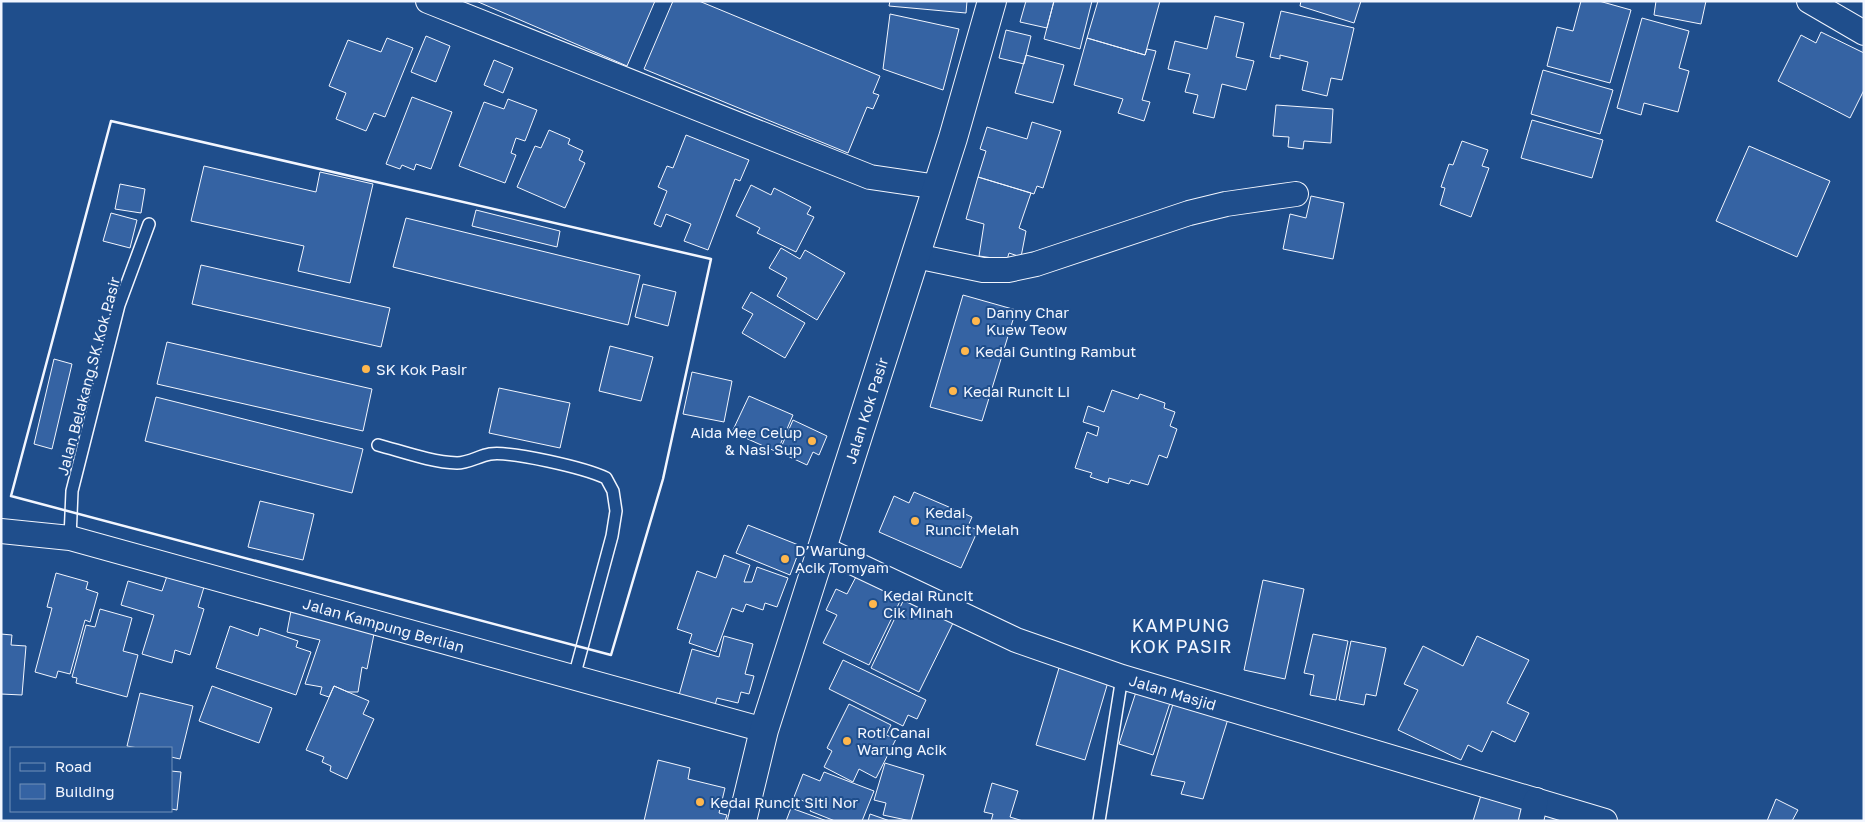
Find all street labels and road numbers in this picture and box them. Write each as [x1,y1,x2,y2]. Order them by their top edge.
street label: Jalan Belakang SK Kok Pasir [53,275,123,477]
street label: Jalan Kok Pasir [841,355,891,466]
street label: Jalan Kampung Berlian [301,594,467,656]
street label: Jalan Masjid [1127,671,1218,714]

